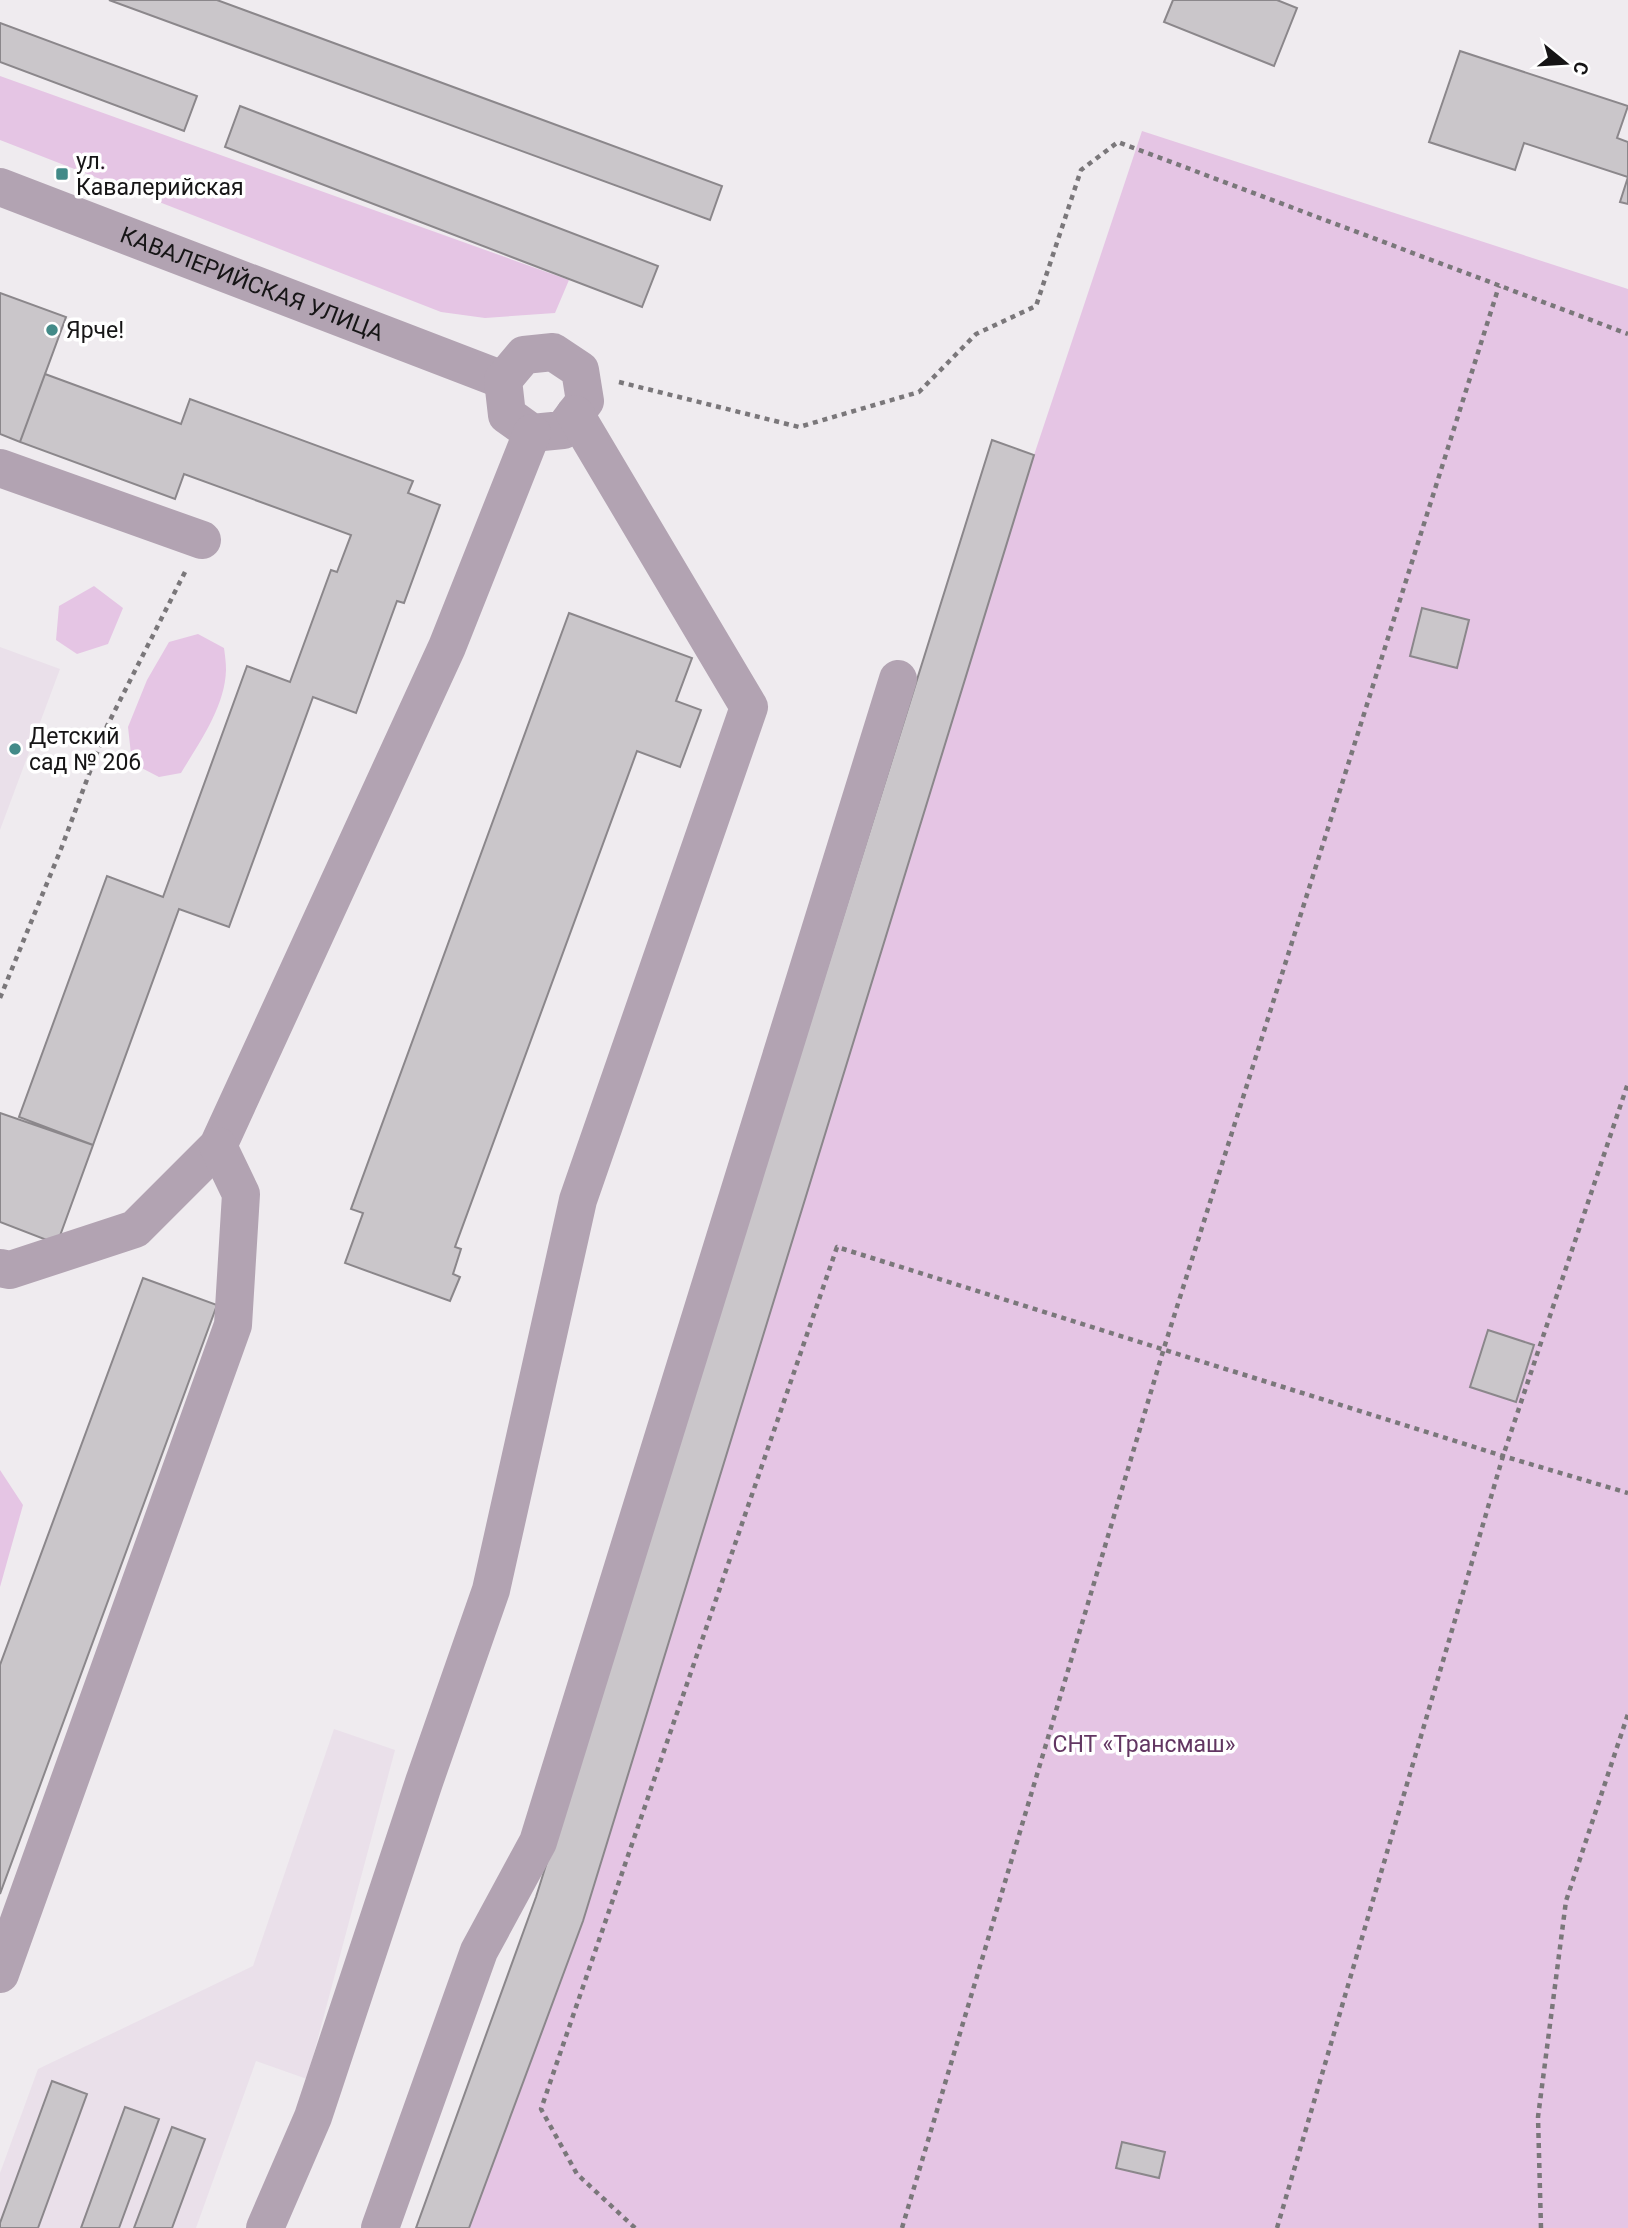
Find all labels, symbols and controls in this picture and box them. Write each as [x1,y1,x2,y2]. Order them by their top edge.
north arrow [1530,28,1600,98]
text: С [1568,59,1594,78]
place label: ул. Кавалерийская [76,148,244,201]
marker: ул. Кавалерийская [54,166,70,182]
street label: КАВАЛЕРИЙСКАЯ УЛИЦА [116,221,387,347]
place label: Ярче! [66,317,124,344]
marker: Ярче! [44,322,60,338]
place label: Детский сад № 206 [29,723,141,776]
marker: Детский сад № 206 [7,741,23,757]
park label: СНТ «Трансмаш» [1052,1731,1236,1758]

